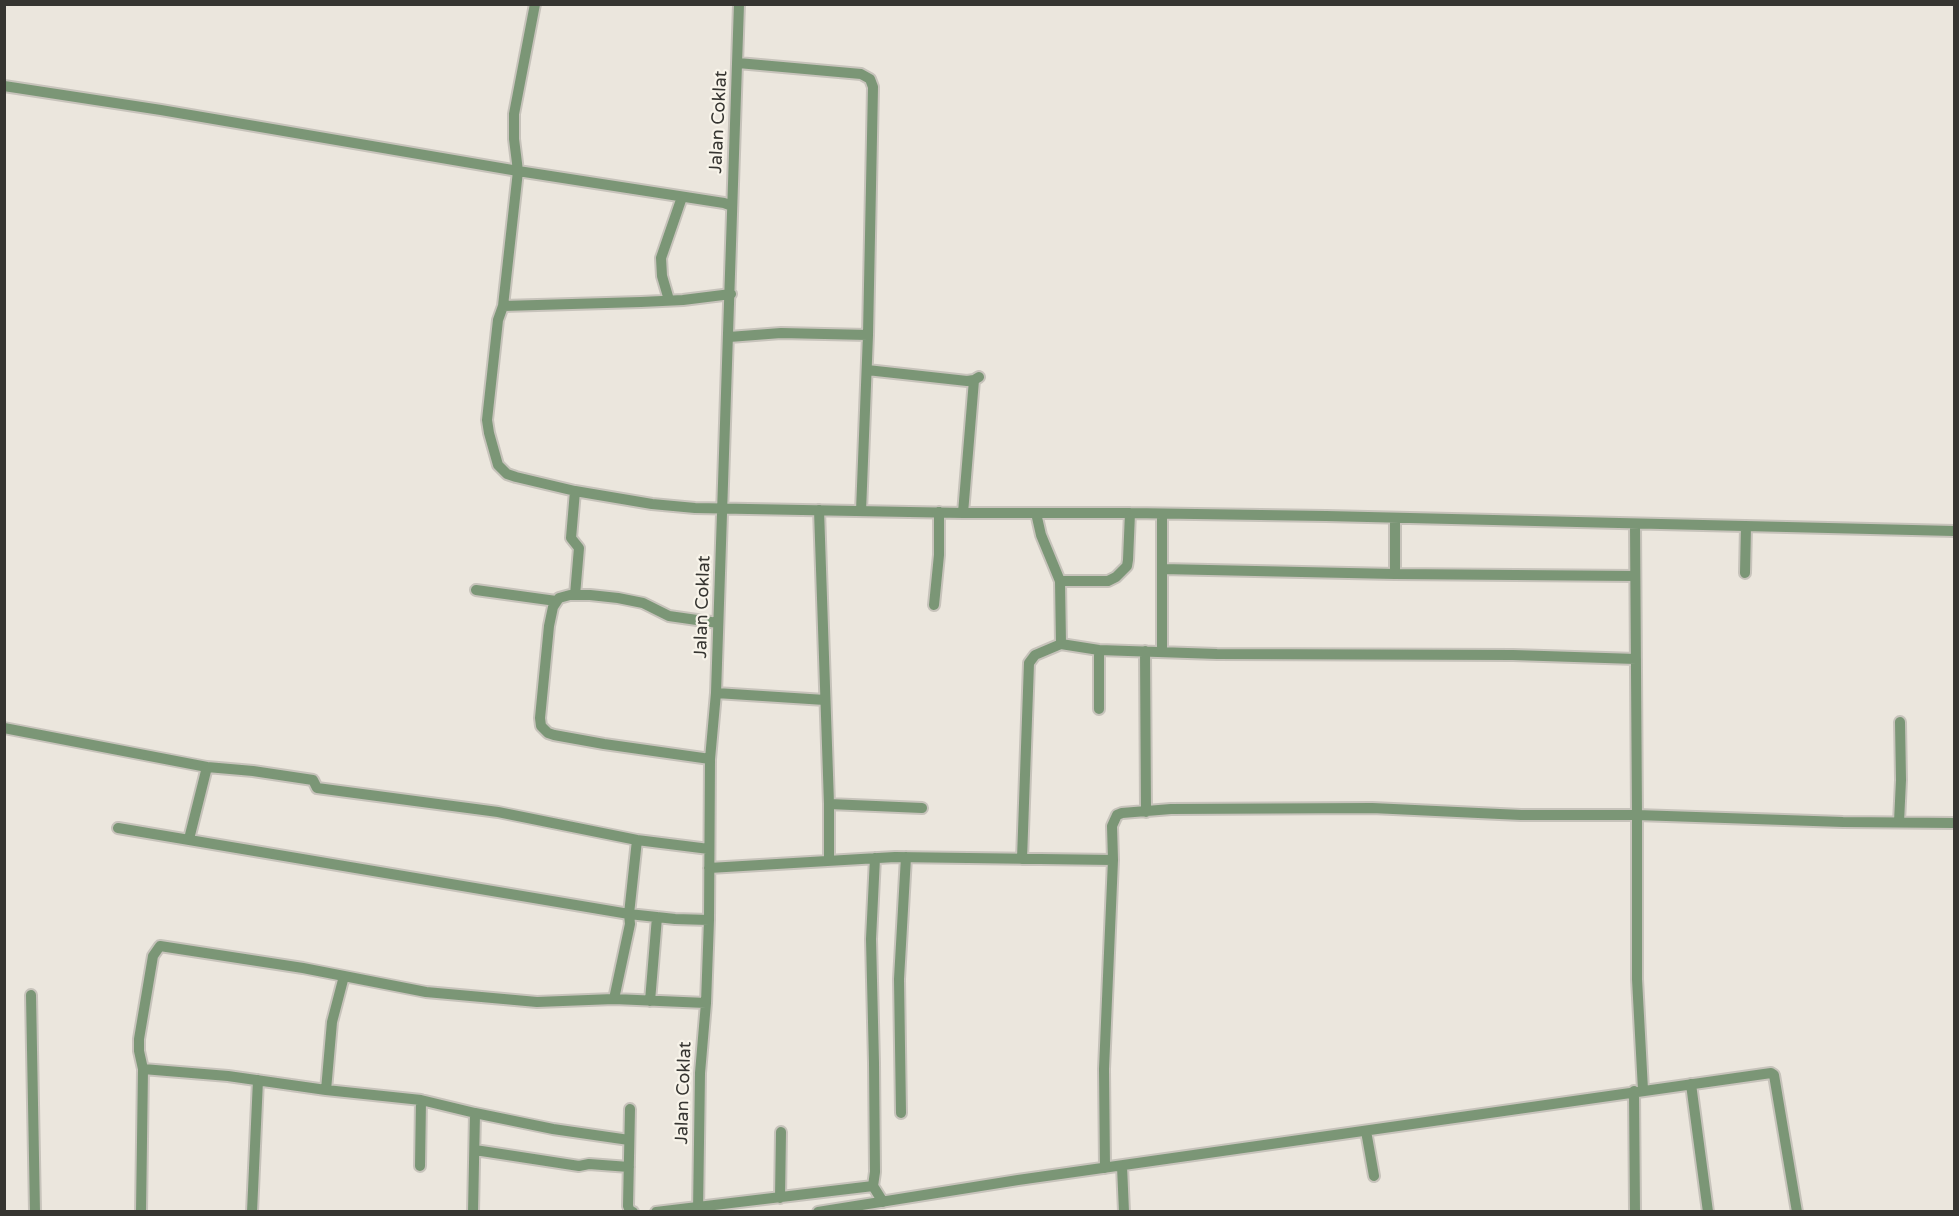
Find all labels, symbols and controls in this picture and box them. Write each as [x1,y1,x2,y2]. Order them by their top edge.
street label: Jalan Coklat [706,70,732,174]
street label: Jalan Coklat [690,555,716,659]
street label: Jalan Coklat [671,1041,697,1145]

